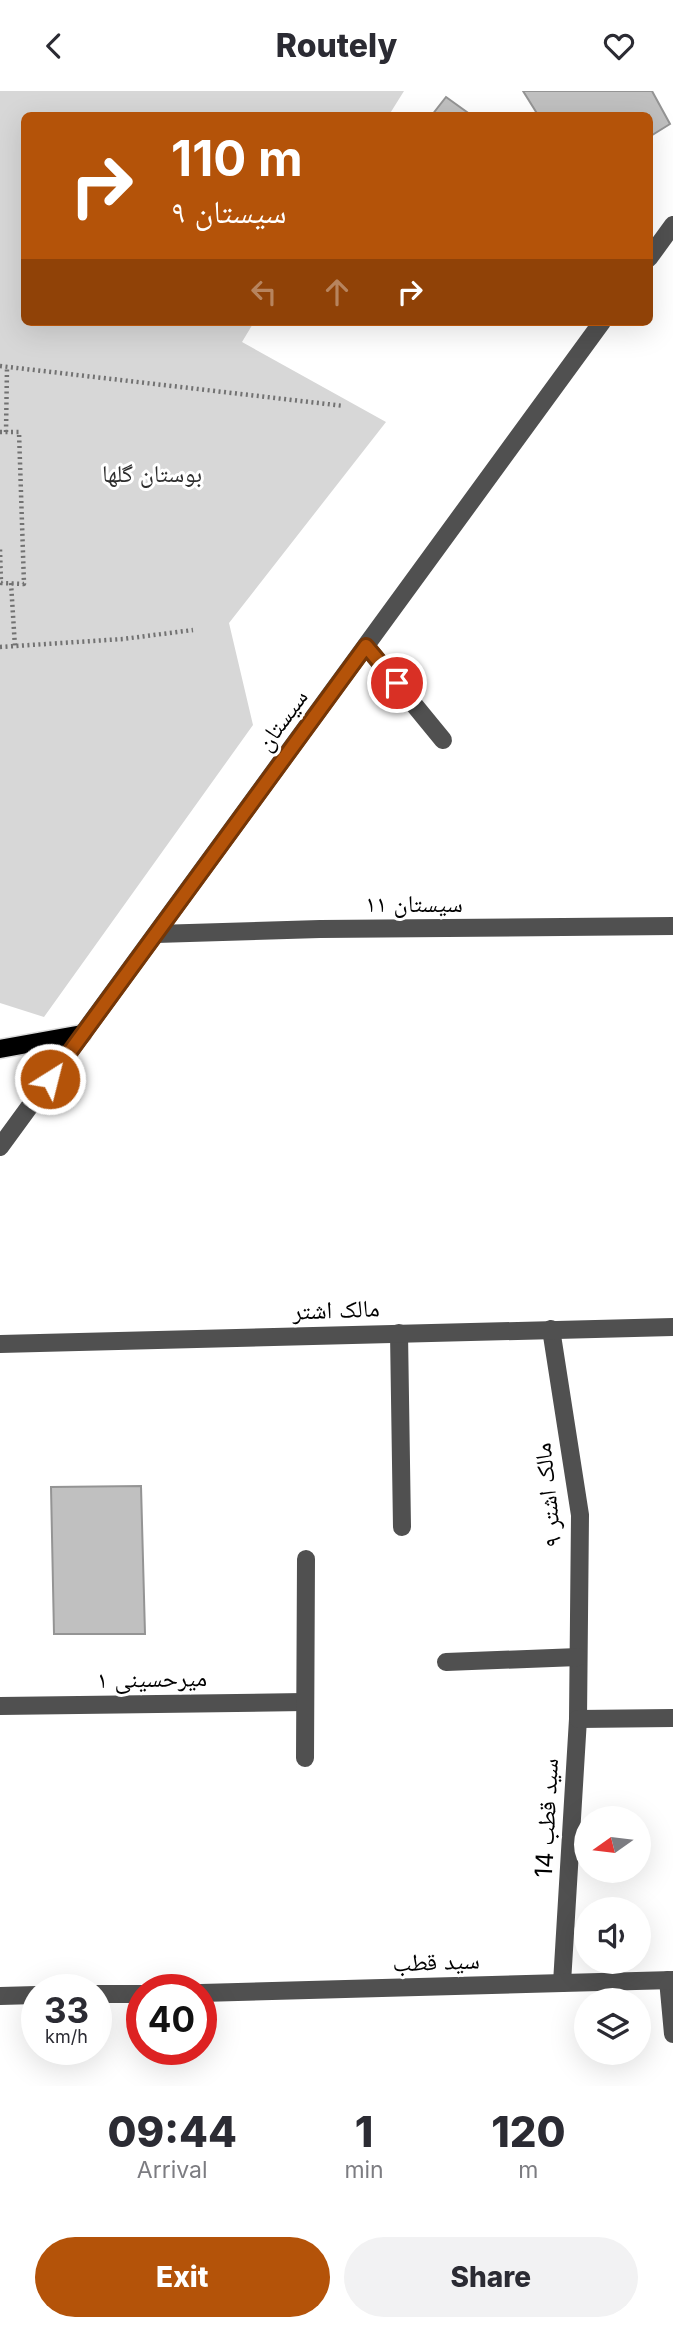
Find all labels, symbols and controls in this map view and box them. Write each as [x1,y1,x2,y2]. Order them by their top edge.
text: Routely [276,26,397,65]
icon: back [35,27,73,65]
icon: heart [600,27,638,65]
text: 110 m [171,129,303,188]
icon: right [56,140,147,231]
text: سیستان ۹ [171,192,287,231]
icon: left [245,273,283,311]
icon: ahead [318,273,356,311]
icon: right [391,273,429,311]
park label: بوستان گلها [102,459,202,488]
pin [367,653,427,713]
icon: arrive [378,664,416,702]
street label: سیستان [250,683,314,756]
street label: سیستان ۱۱ [365,889,463,918]
position arrow [13,1042,87,1116]
street label: مالک اشتر [291,1293,380,1326]
street label: مالک اشتر ۹ [528,1441,567,1549]
street label: میرحسینی ۱ [97,1663,207,1694]
street label: سید قطب 14 [529,1758,564,1878]
north arrow [574,1806,651,1883]
map controls [574,1806,651,2065]
button: sound [574,1897,651,1974]
street label: سید قطب [392,1945,480,1978]
speed limit sign: 40 [126,1974,217,2065]
button: layers [574,1988,651,2065]
text: 33 [44,1989,89,2031]
text: km/h [45,2026,88,2047]
text: 09:44 [107,2106,237,2157]
text: 1 [355,2106,373,2157]
text: 120 [491,2106,566,2157]
text: Arrival [137,2156,208,2184]
text: min [344,2156,384,2184]
text: m [518,2156,538,2184]
button: Exit [35,2237,330,2317]
button: Share [344,2237,638,2317]

